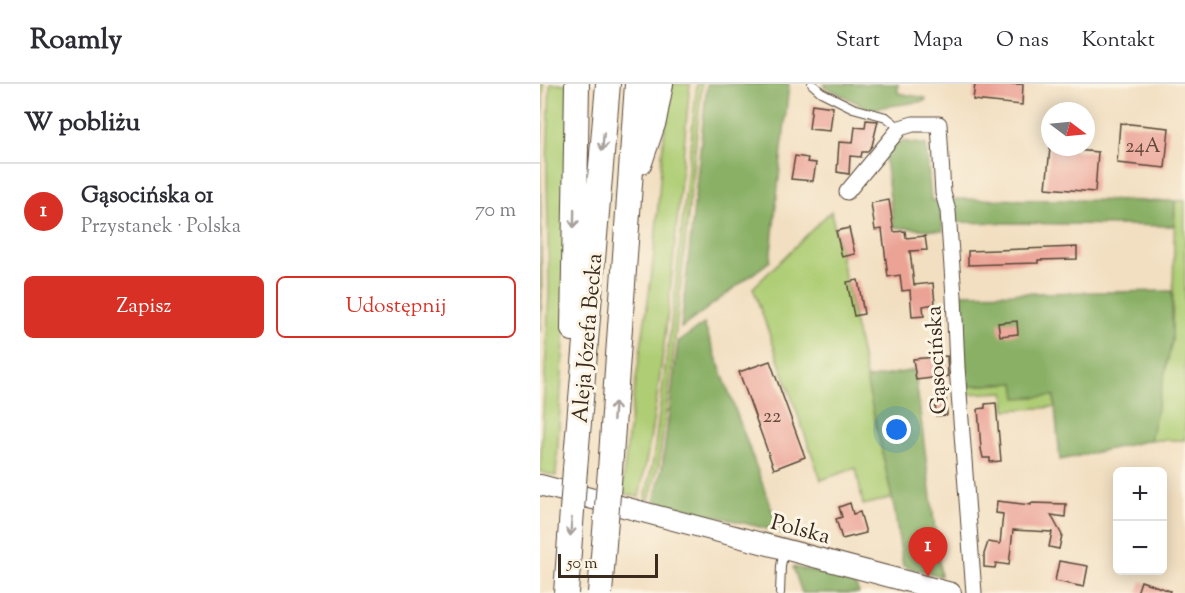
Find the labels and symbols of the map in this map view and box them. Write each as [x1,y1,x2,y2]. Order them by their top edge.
north arrow [1041,102,1095,156]
one-way arrow [597,132,608,152]
house number: 24A [1125,133,1161,162]
one-way arrow [569,209,580,229]
street label: Aleja Józefa Becka [566,252,612,424]
street label: Gąsocińska [919,305,957,415]
one-way arrow [609,402,620,422]
house number: 22 [763,403,781,432]
your location [882,415,911,444]
street label: Polska [767,508,833,554]
one-way arrow [565,517,576,537]
pin: 1 [908,528,948,577]
scale bar [558,551,658,578]

